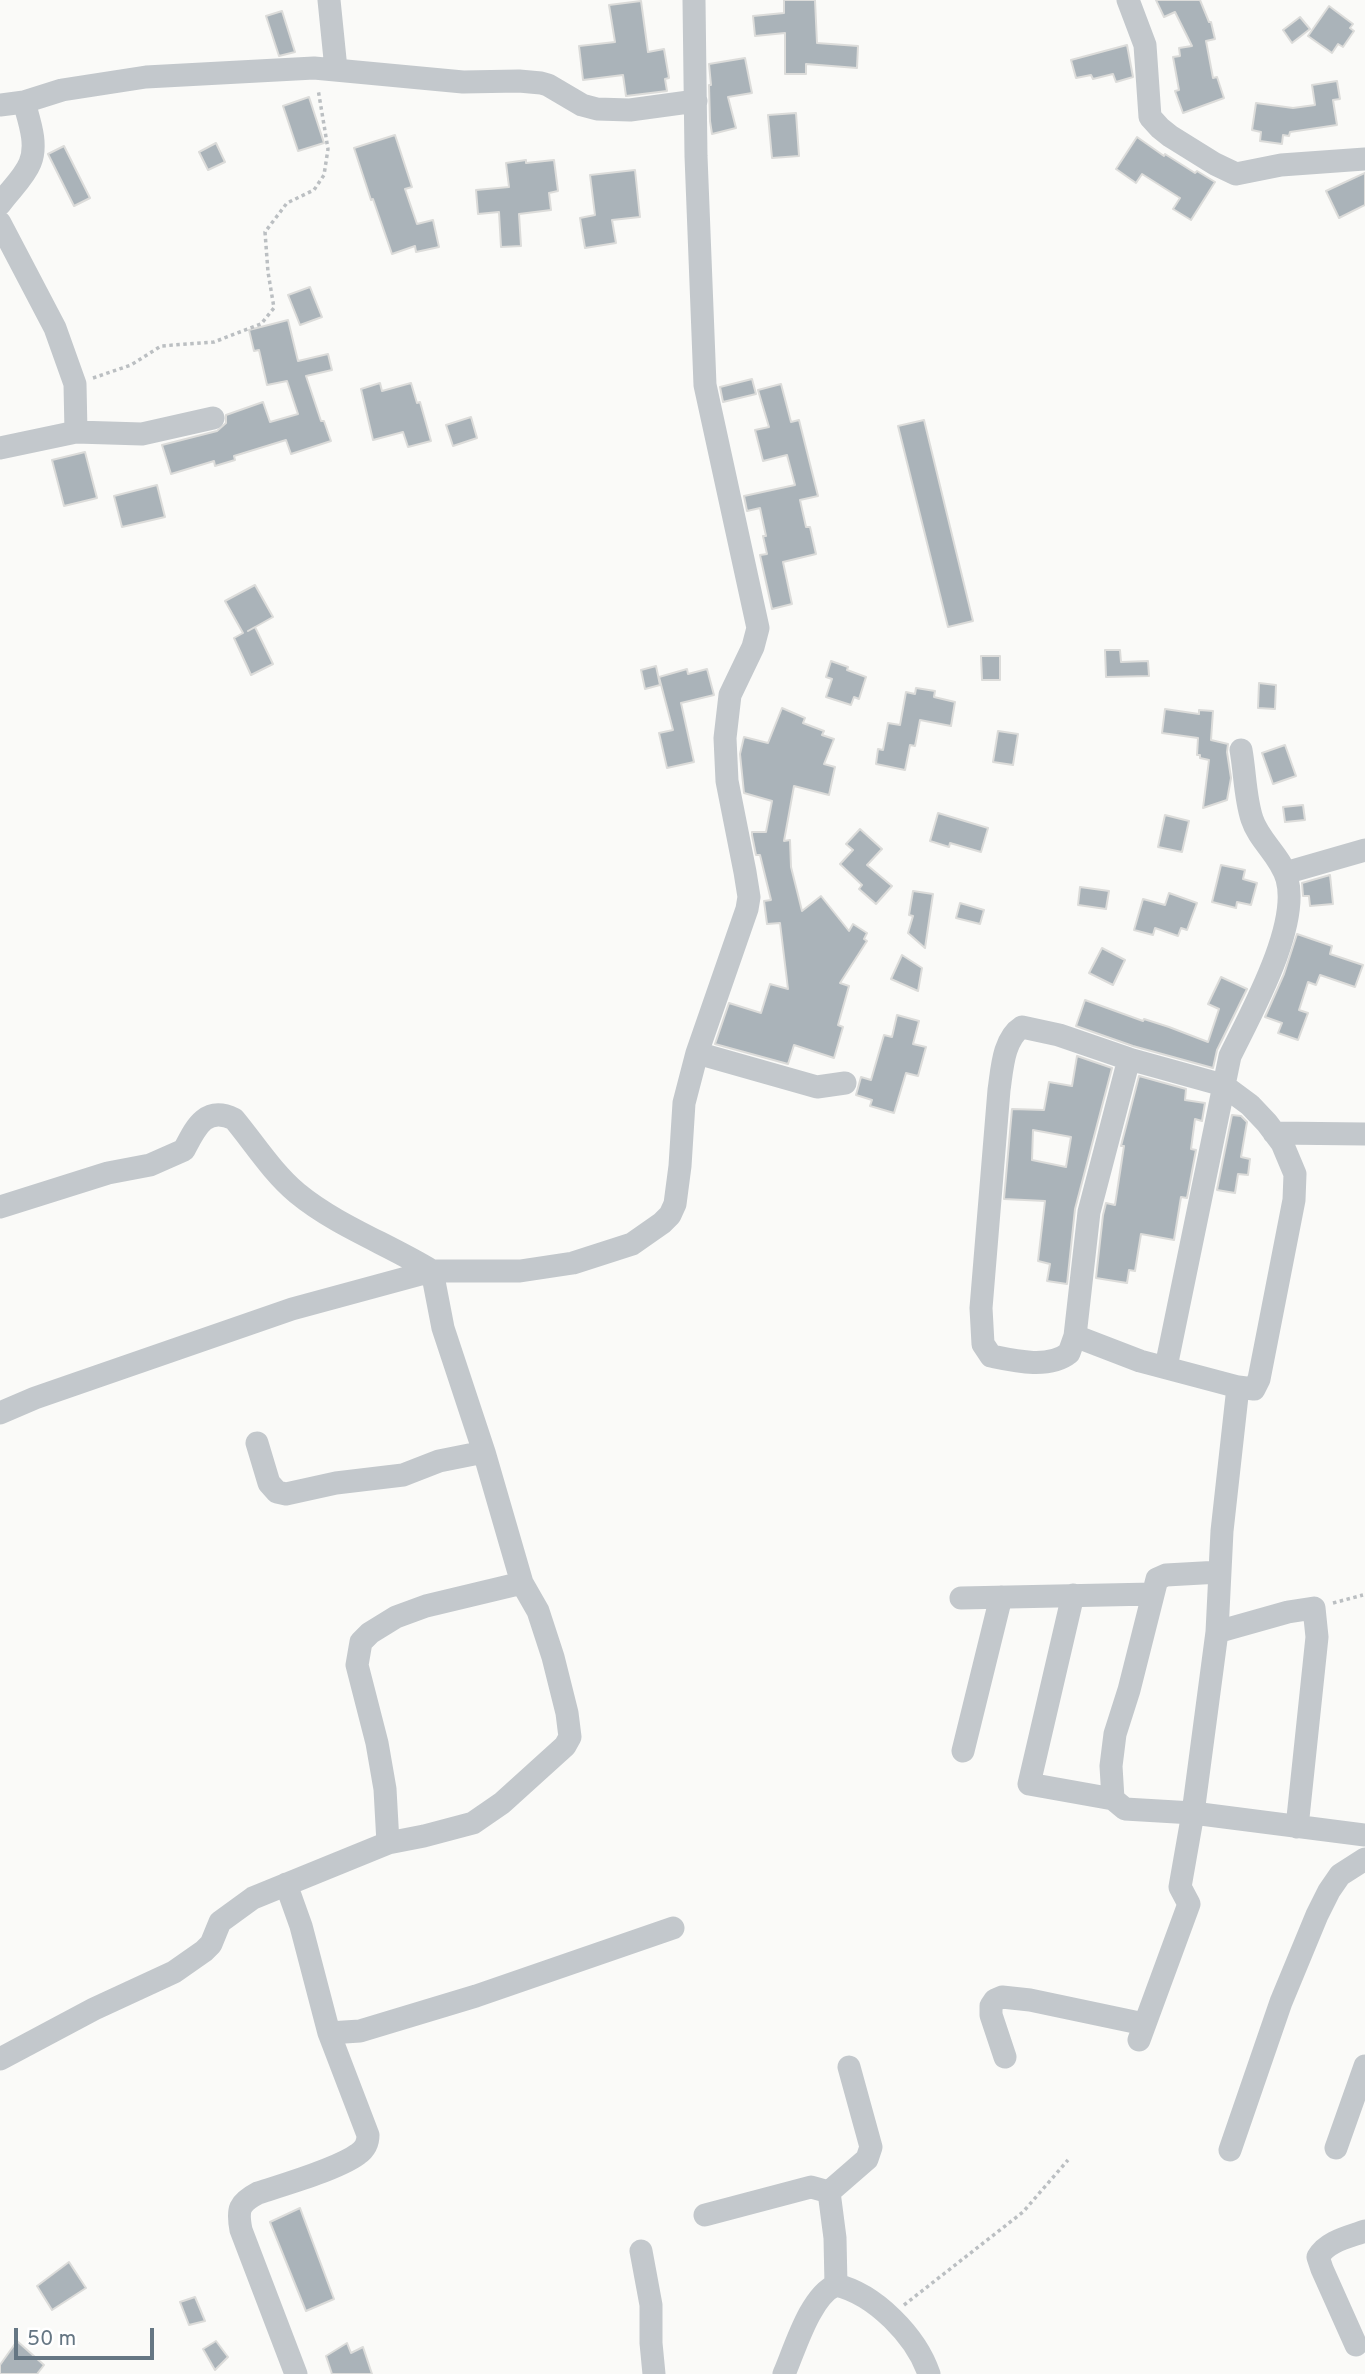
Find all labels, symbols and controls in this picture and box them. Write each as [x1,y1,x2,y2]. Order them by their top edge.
scale bar [18,2314,158,2358]
text: 50 m [27,2326,76,2353]

